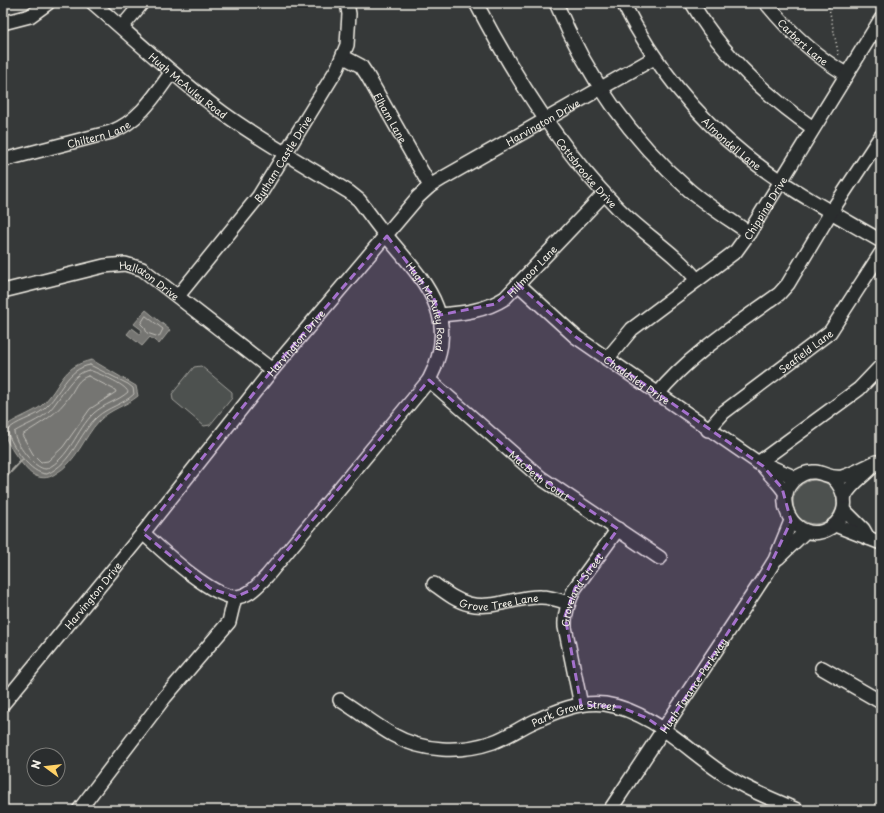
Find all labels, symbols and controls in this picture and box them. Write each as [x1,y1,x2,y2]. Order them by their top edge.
street label: Carbert Lane [775,15,832,69]
street label: Hugh McAuley Road [146,48,231,122]
street label: Elham Lane [371,90,412,146]
street label: Harvington Drive [503,95,582,149]
street label: Bytham Castle Drive [250,112,315,205]
street label: Almondell Lane [699,113,765,173]
street label: Chiltern Lane [65,116,133,151]
street label: Cottsbrooke Drive [553,134,621,211]
street label: Chipping Drive [739,173,790,242]
street label: Hillmoor Lane [503,241,560,300]
street label: Hallaton Drive [118,256,183,303]
street label: Hugh McAuley Road [403,258,449,353]
street label: Harvington Drive [263,306,328,379]
street label: Seafield Lane [775,325,836,376]
street label: Chaddsley Drive [601,351,673,407]
street label: MacBeth Court [506,446,573,503]
street label: Groveland Street [557,550,606,627]
street label: Harvington Drive [60,558,124,632]
street label: Grove Tree Lane [457,589,539,613]
street label: Hugh Torance Parkway [656,634,731,736]
street label: Park Grove Street [528,696,618,729]
north arrow [26,747,66,787]
text: N [27,758,45,771]

